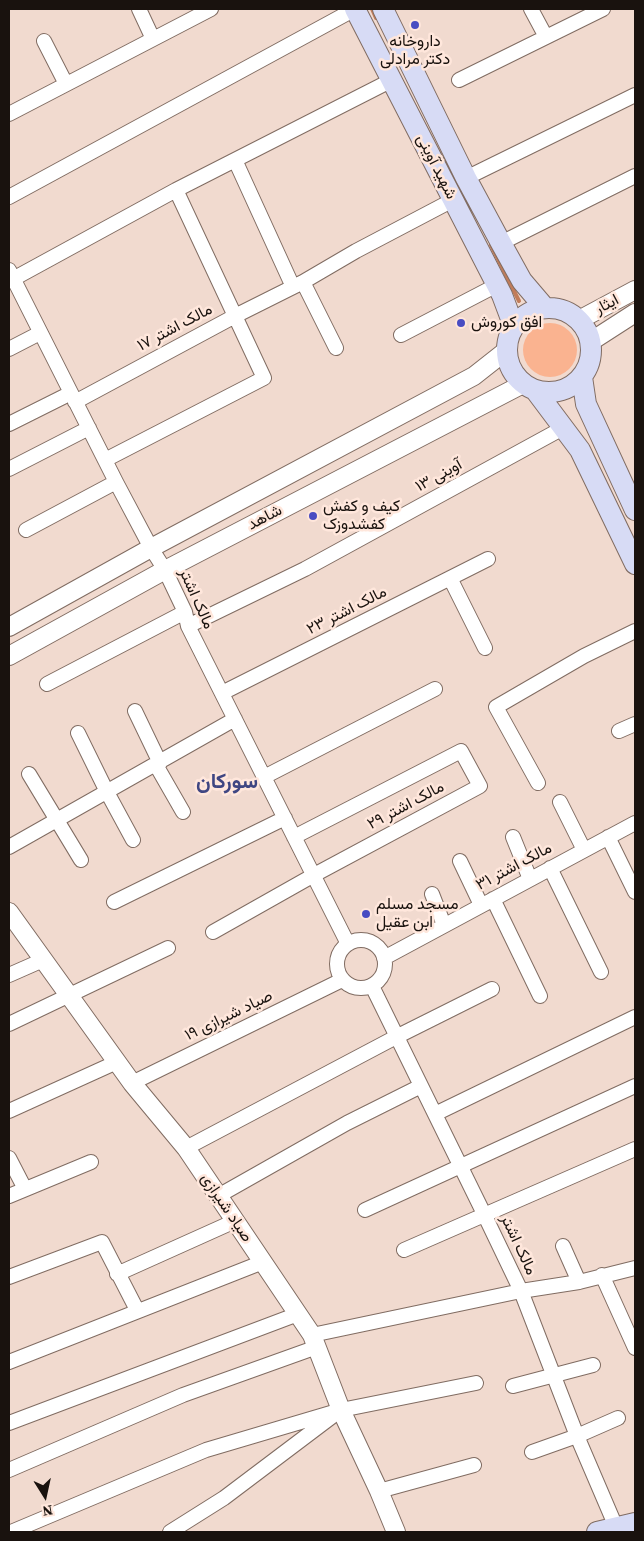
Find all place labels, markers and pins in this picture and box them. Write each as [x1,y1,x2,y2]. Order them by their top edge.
marker: داروخانه دکتر مرادلی [409,19,421,31]
place label: داروخانه دکتر مرادلی [380,32,450,70]
place label: افق کوروش [471,313,542,333]
marker: افق کوروش [455,317,467,329]
place label: کیف و کفش کفشدوزک [323,497,400,535]
marker: کیف و کفش کفشدوزک [307,510,319,522]
place label: مسجد مسلم ابن عقیل [376,895,458,933]
marker: مسجد مسلم ابن عقیل [360,908,372,920]

